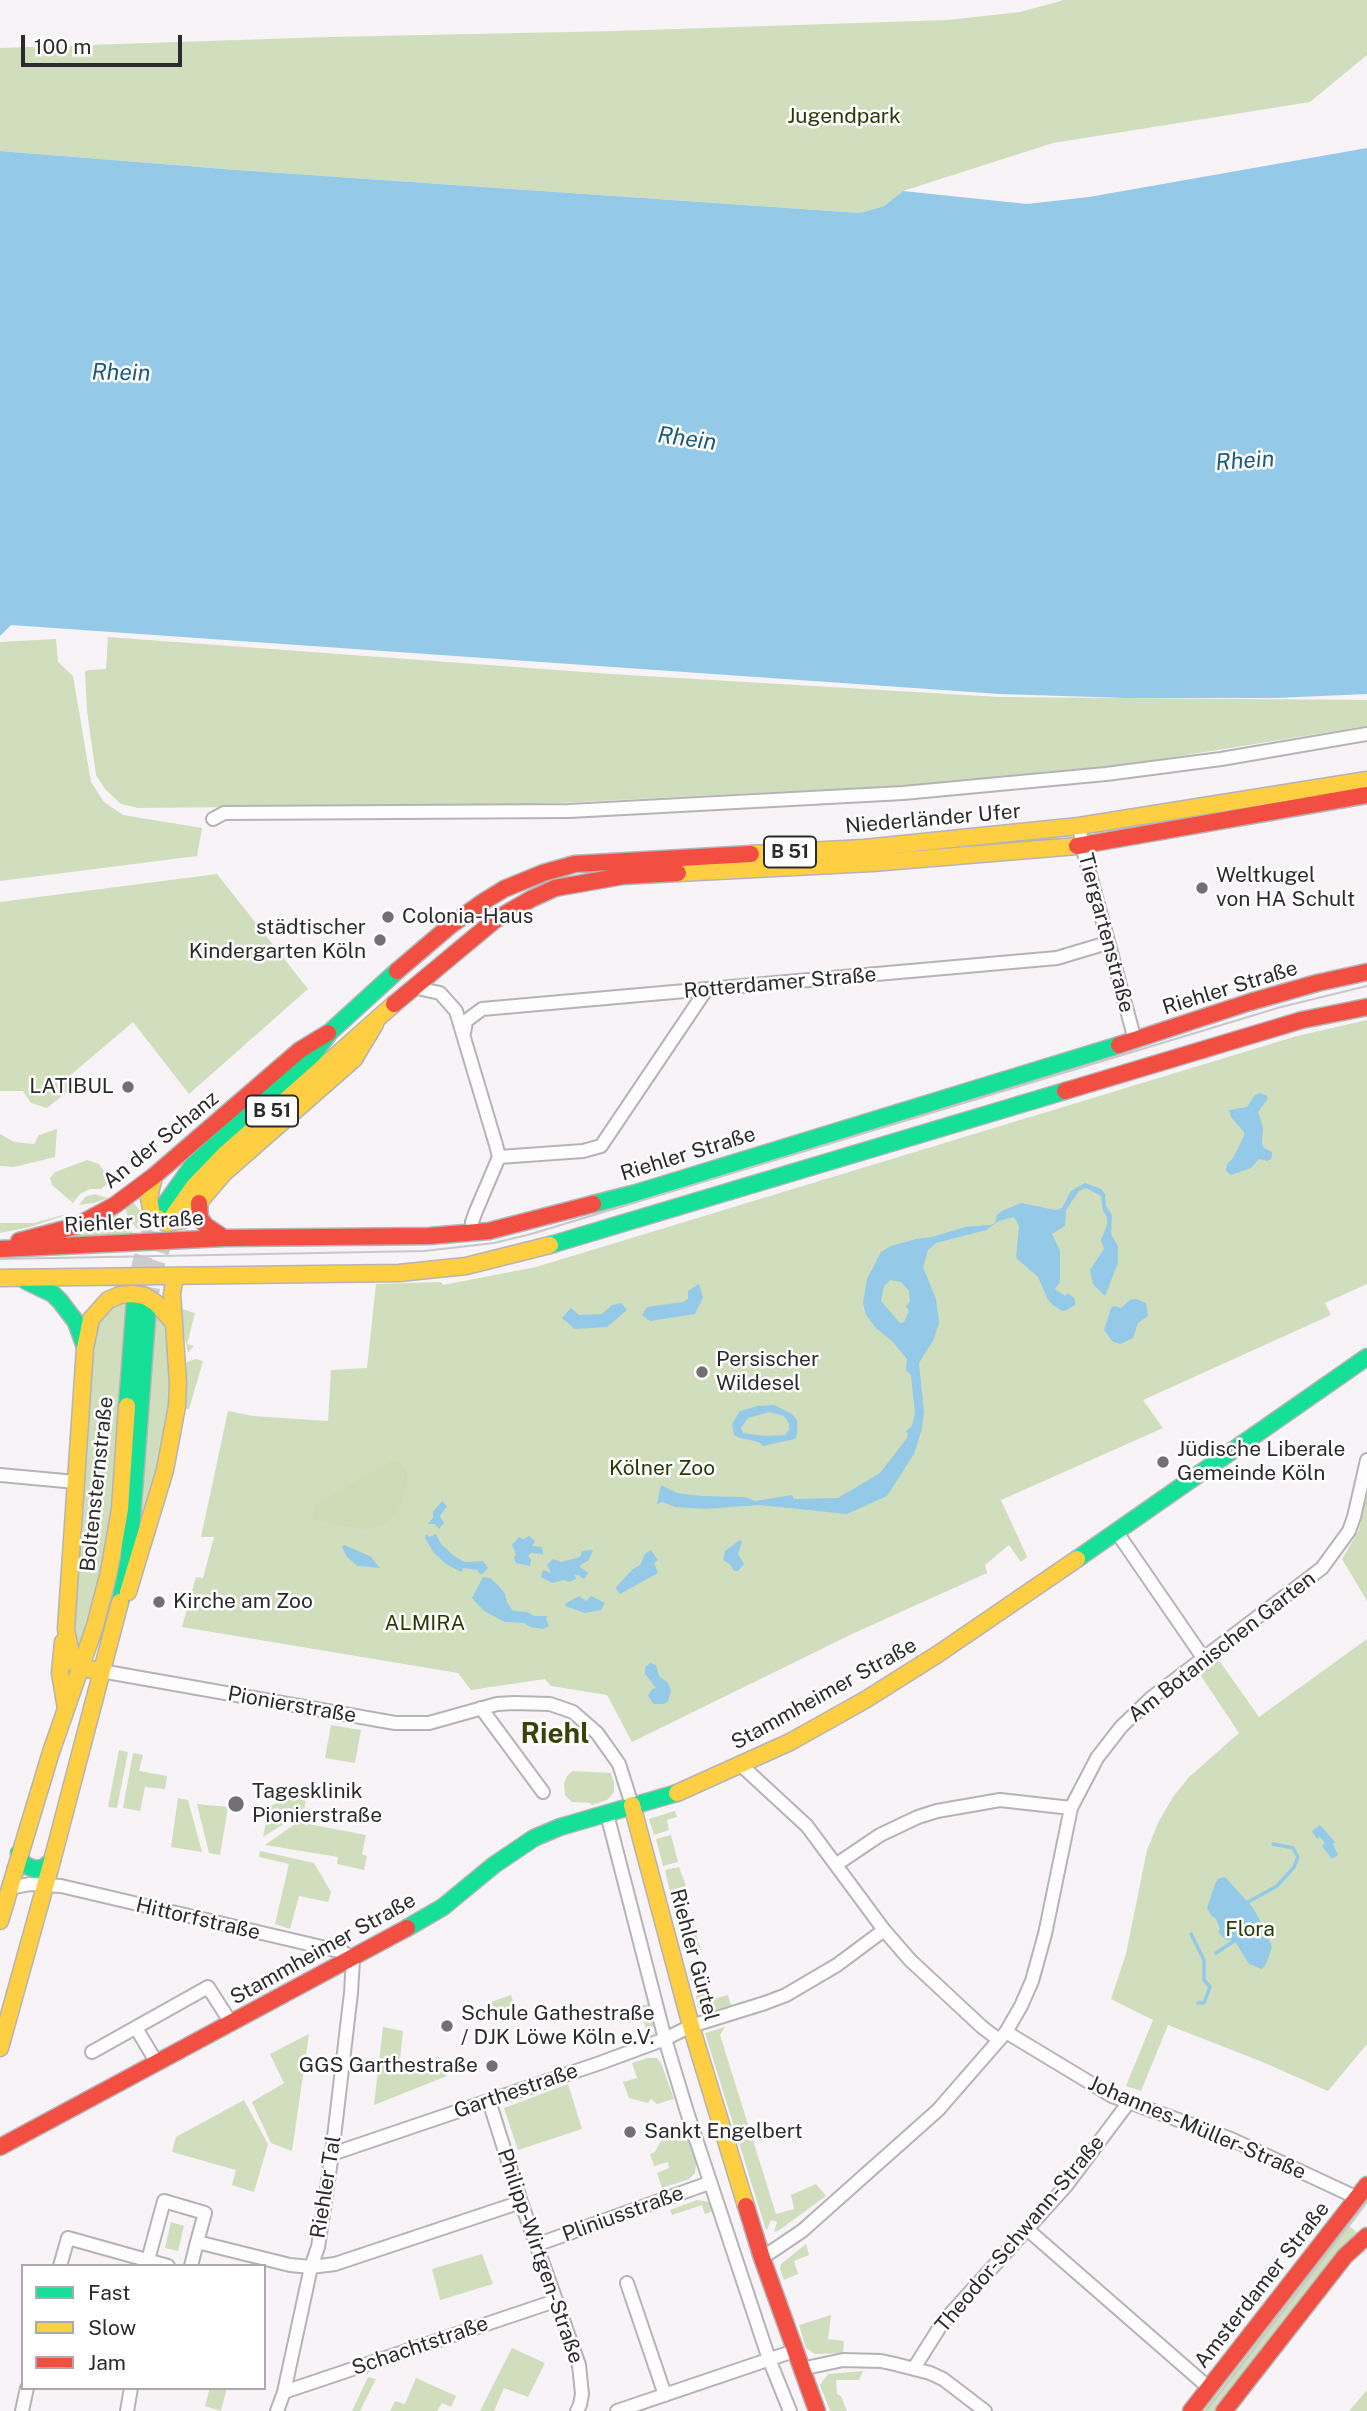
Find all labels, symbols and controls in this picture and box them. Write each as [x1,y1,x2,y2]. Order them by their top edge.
scale bar [24,21,186,65]
text: 100 m [34,34,91,59]
park label: Jugendpark [787,104,901,130]
water label: Rhein [91,359,151,387]
water label: Rhein [656,421,718,457]
water label: Rhein [1215,445,1275,477]
street label: Niederländer Ufer [844,799,1022,839]
road number: B 51 [764,836,816,867]
street label: Tiergartenstraße [1073,851,1139,1015]
place label: Weltkugel von HA Schult [1216,863,1355,913]
marker: Weltkugel von HA Schult [1194,880,1210,896]
place label: Colonia-Haus [402,904,533,930]
marker: Colonia-Haus [380,909,396,925]
place label: städtischer Kindergarten Köln [189,915,366,965]
marker: städtischer Kindergarten Köln [372,932,388,948]
street label: Riehler Straße [1159,956,1301,1020]
street label: Rotterdamer Straße [683,962,877,1004]
place label: LATIBUL [29,1074,114,1100]
marker: LATIBUL [120,1079,136,1095]
street label: An der Schanz [98,1086,224,1194]
road number: B 51 [246,1096,298,1126]
street label: Riehler Straße [617,1122,759,1186]
street label: Riehler Straße [64,1206,204,1238]
place label: Persischer Wildesel [716,1347,819,1397]
marker: Persischer Wildesel [694,1364,710,1380]
street label: Boltensternstraße [75,1395,119,1573]
place label: Jüdische Liberale Gemeinde Köln [1177,1437,1345,1487]
marker: Jüdische Liberale Gemeinde Köln [1155,1454,1171,1470]
park label: Kölner Zoo [609,1456,715,1482]
street label: Am Botanischen Garten [1123,1566,1321,1728]
place label: Kirche am Zoo [173,1589,313,1615]
marker: Kirche am Zoo [151,1594,167,1610]
park label: ALMIRA [385,1611,465,1637]
street label: Stammheimer Straße [727,1633,921,1755]
street label: Pionierstraße [226,1681,358,1729]
district label: Riehl [521,1717,589,1751]
place label: Tagesklinik Pionierstraße [252,1779,382,1829]
marker: Tagesklinik Pionierstraße [226,1794,246,1814]
street label: Riehler Gürtel [664,1886,724,2024]
street label: Stammheimer Straße [226,1888,420,2010]
street label: Hittorfstraße [133,1892,263,1946]
park label: Flora [1225,1917,1275,1943]
place label: Schule Gathestraße / DJK Löwe Köln e.V. [461,2001,655,2051]
marker: Schule Gathestraße / DJK Löwe Köln e.V. [439,2018,455,2034]
place label: GGS Garthestraße [299,2053,478,2079]
street label: Garthestraße [451,2058,581,2124]
marker: GGS Garthestraße [484,2058,500,2074]
street label: Johannes-Müller-Straße [1084,2071,1310,2185]
place label: Sankt Engelbert [644,2119,803,2145]
marker: Sankt Engelbert [622,2124,638,2140]
street label: Theodor-Schwann-Straße [930,2130,1110,2338]
street label: Riehler Tal [305,2134,347,2240]
street label: Philipp-Wirtgen-Straße [491,2145,589,2367]
street label: Pliniusstraße [559,2180,687,2248]
street label: Amsterdamer Straße [1189,2197,1335,2373]
legend [21,2264,266,2390]
text: Fast [88,2280,130,2305]
street label: Schachtstraße [349,2311,491,2381]
text: Slow [88,2315,136,2340]
text: Jam [88,2350,126,2375]

